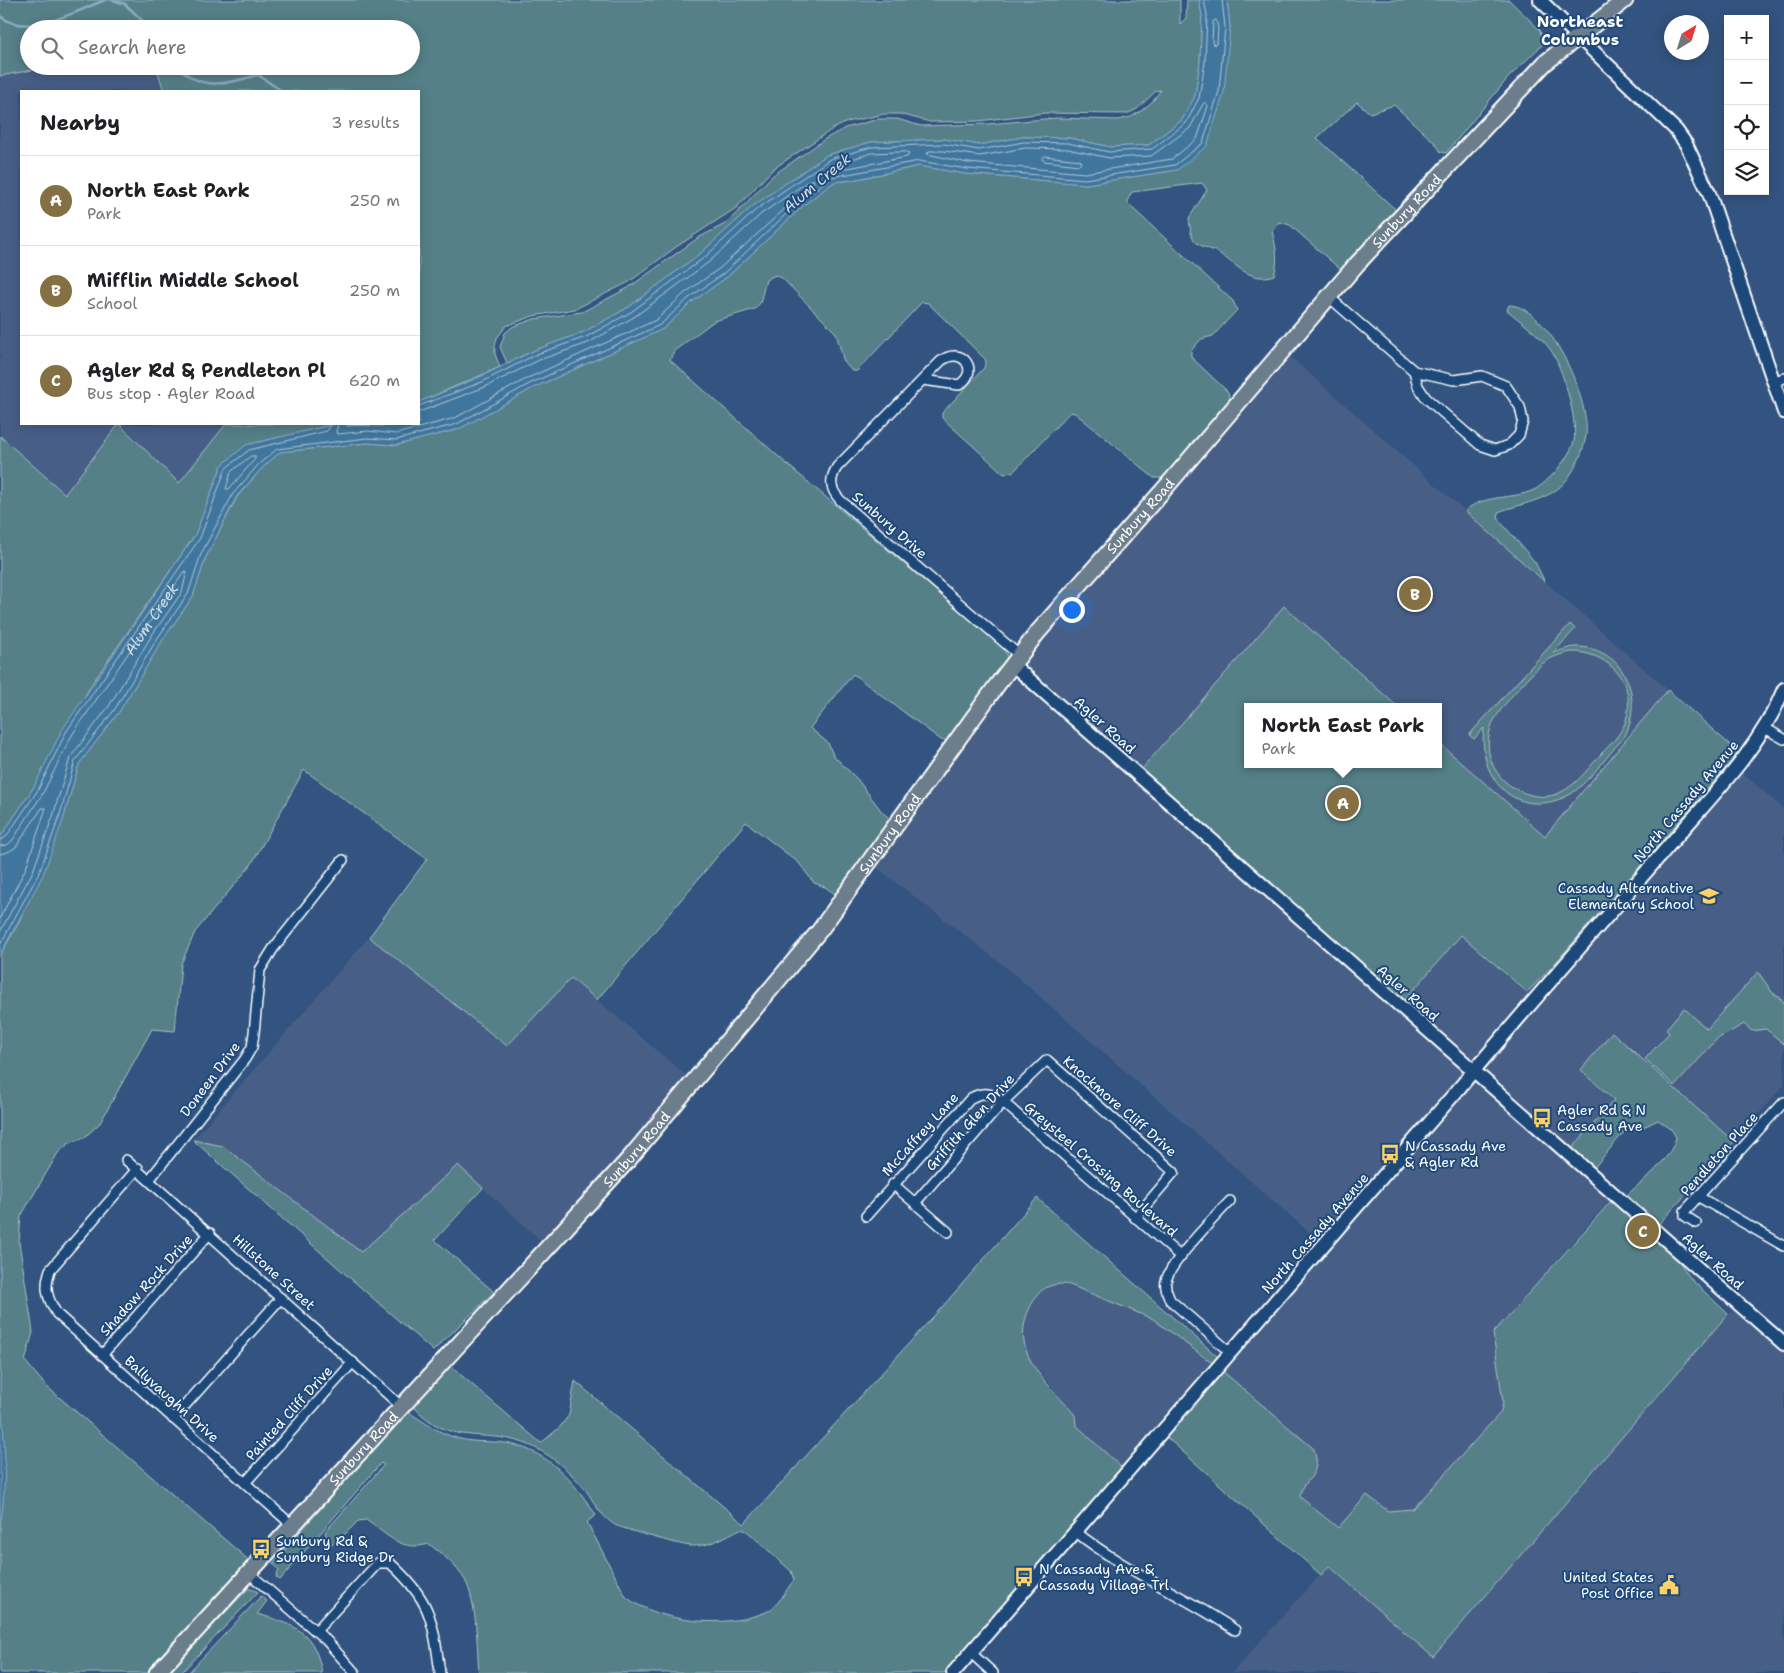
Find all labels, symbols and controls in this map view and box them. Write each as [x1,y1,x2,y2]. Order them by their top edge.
district label: Northeast Columbus [1537,11,1623,50]
north arrow [1664,15,1709,60]
map controls [1724,15,1769,195]
button: + [1724,15,1769,60]
search box [20,20,420,75]
icon: search [38,34,66,62]
text: Search here [78,35,187,60]
button: − [1724,60,1769,105]
button: locate [1724,105,1769,150]
text: Nearby [40,109,120,137]
text: 3 results [331,112,400,133]
water label: Alum Creek [779,148,855,217]
button: layers [1724,150,1769,195]
street label: Sunbury Road [1368,170,1446,252]
text: North East Park [87,178,250,203]
text: A [50,190,62,211]
text: 250 m [349,190,400,211]
text: Park [87,203,121,224]
text: Mifflin Middle School [87,268,299,293]
text: B [51,280,61,301]
text: 250 m [349,280,400,301]
text: School [87,293,137,314]
text: Agler Rd & Pendleton Pl [87,358,326,383]
text: C [51,370,61,391]
text: 620 m [349,370,400,391]
text: Bus stop · Agler Road [87,383,255,404]
street label: Sunbury Road [1102,475,1179,557]
street label: Sunbury Drive [849,487,931,563]
pin: B [1399,575,1431,613]
water label: Alum Creek [120,579,184,659]
your location [1059,597,1085,623]
street label: Agler Road [1070,693,1140,758]
popup [1244,703,1442,768]
text: North East Park [1262,713,1424,738]
street label: North Cassady Avenue [1629,736,1743,866]
text: Park [1262,738,1296,759]
pin: A [1327,784,1359,822]
street label: Sunbury Road [855,790,925,877]
place label: Cassady Alternative Elementary School [1558,879,1695,913]
school or university icon: Cassady Alternative Elementary School [1698,885,1720,907]
street label: Agler Road [1373,961,1443,1025]
street label: Doneen Drive [176,1038,244,1120]
street label: Knockmore Cliff Drive [1059,1052,1181,1160]
street label: Griffith Glen Drive [922,1070,1018,1174]
street label: McCaffrey Lane [878,1088,962,1180]
street label: Greysteel Crossing Boulevard [1021,1097,1181,1241]
place label: Agler Rd & N Cassady Ave [1557,1101,1646,1135]
street label: Sunbury Road [599,1107,674,1191]
bus stop icon: Agler Rd & N Cassady Ave [1531,1107,1553,1129]
street label: Pendleton Place [1676,1108,1762,1200]
place label: N Cassady Ave & Agler Rd [1405,1137,1506,1171]
bus stop icon: N Cassady Ave & Agler Rd [1379,1143,1401,1165]
street label: North Cassady Avenue [1258,1169,1372,1297]
pin: C [1627,1212,1659,1250]
street label: Agler Road [1678,1229,1748,1294]
street label: Shadow Rock Drive [96,1230,196,1340]
street label: Hillstone Street [229,1230,319,1314]
street label: Ballyvaughn Drive [121,1352,223,1446]
street label: Painted Cliff Drive [242,1362,336,1464]
street label: Sunbury Road [325,1407,402,1489]
place label: Sunbury Rd & Sunbury Ridge Dr [276,1532,395,1566]
bus stop icon: Sunbury Rd & Sunbury Ridge Dr [250,1538,272,1560]
place label: N Cassady Ave & Cassady Village Trl [1039,1560,1170,1594]
bus stop icon: N Cassady Ave & Cassady Village Trl [1013,1566,1035,1588]
place label: United States Post Office [1563,1568,1654,1602]
public building icon: United States Post Office [1658,1574,1680,1596]

